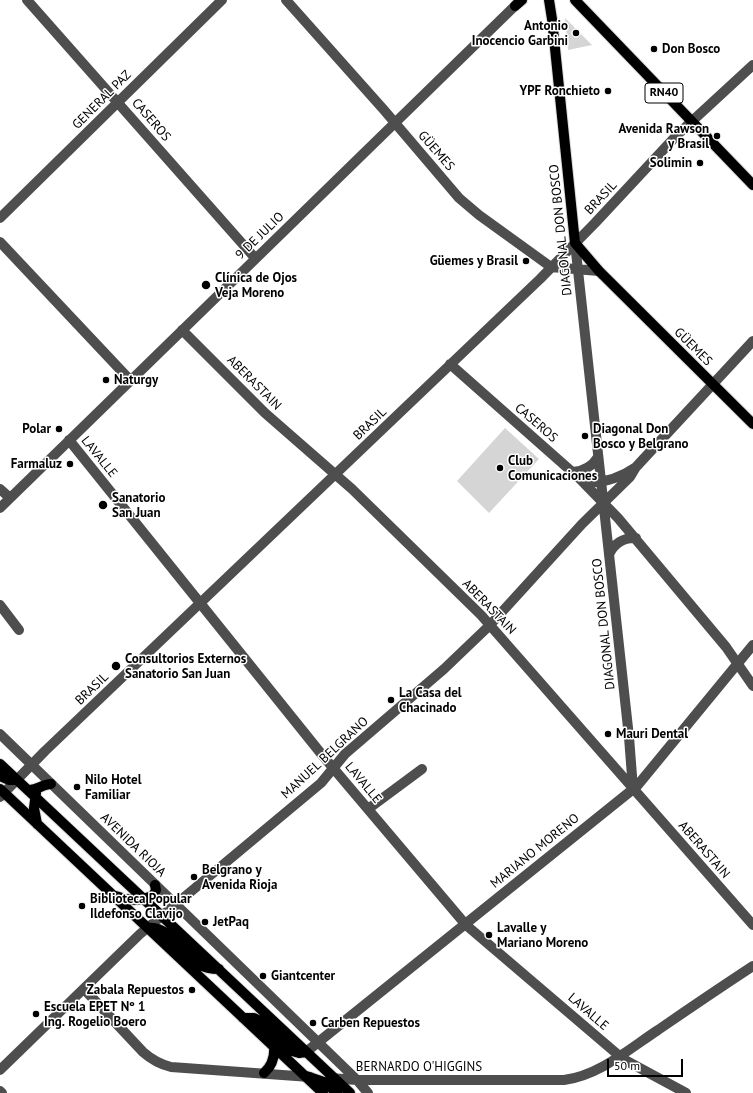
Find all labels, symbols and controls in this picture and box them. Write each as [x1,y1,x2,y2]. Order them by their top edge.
place label: Antonio Inocencio Garbini [472,18,568,49]
marker: Antonio Inocencio Garbini [571,28,581,38]
place label: Don Bosco [662,41,720,57]
marker: Don Bosco [649,44,659,54]
street label: GENERAL PAZ [69,67,135,133]
place label: YPF Ronchieto [519,83,600,99]
road number: RN40 [645,83,683,103]
marker: YPF Ronchieto [603,86,613,96]
street label: CASEROS [128,95,174,145]
place label: Avenida Rawson y Brasil [619,121,709,152]
street label: GÜEMES [415,128,457,174]
marker: Avenida Rawson y Brasil [712,131,722,141]
place label: Solimin [650,155,692,171]
marker: Solimin [695,158,705,168]
street label: DIAGONAL DON BOSCO [546,164,576,296]
street label: BRASIL [582,178,620,218]
street label: 9 DE JULIO [233,209,287,263]
place label: Güemes y Brasil [430,253,518,269]
marker: Güemes y Brasil [521,256,531,266]
place label: Clínica de Ojos Veja Moreno [215,270,297,301]
marker: Clínica de Ojos Veja Moreno [200,279,212,291]
street label: GÜEMES [671,325,715,369]
street label: ABERASTAIN [224,353,284,413]
place label: Naturgy [114,372,158,388]
marker: Naturgy [101,375,111,385]
street label: CASEROS [511,400,561,446]
street label: BRASIL [350,404,390,444]
place label: Polar [22,421,51,437]
place label: Diagonal Don Bosco y Belgrano [593,421,688,452]
marker: Polar [54,424,64,434]
marker: Diagonal Don Bosco y Belgrano [580,431,590,441]
street label: LAVALLE [78,433,120,481]
place label: Club Comunicaciones [508,453,597,484]
place label: Farmaluz [11,456,62,472]
marker: Farmaluz [65,459,75,469]
marker: Club Comunicaciones [495,463,505,473]
place label: Sanatorio San Juan [112,490,165,521]
marker: Sanatorio San Juan [97,499,109,511]
street label: DIAGONAL DON BOSCO [589,558,619,690]
street label: ABERASTAIN [459,576,519,638]
place label: Consultorios Externos Sanatorio San Juan [125,651,246,682]
marker: Consultorios Externos Sanatorio San Juan [110,660,122,672]
street label: BRASIL [72,669,112,709]
place label: La Casa del Chacinado [399,685,462,716]
marker: La Casa del Chacinado [386,695,396,705]
street label: MANUEL BELGRANO [278,714,372,802]
place label: Mauri Dental [616,726,688,742]
marker: Mauri Dental [603,729,613,739]
street label: LAVALLE [341,759,385,807]
place label: Nilo Hotel Familiar [85,772,141,803]
marker: Nilo Hotel Familiar [72,782,82,792]
street label: AVENIDA RIOJA [97,810,169,880]
street label: MARIANO MORENO [487,810,583,892]
street label: ABERASTAIN [675,818,733,882]
place label: Belgrano y Avenida Rioja [202,862,277,893]
marker: Belgrano y Avenida Rioja [189,872,199,882]
place label: Biblioteca Popular Ildefonso Clavijo [90,891,192,922]
marker: Biblioteca Popular Ildefonso Clavijo [77,901,87,911]
place label: JetPaq [213,914,249,930]
marker: JetPaq [200,917,210,927]
place label: Lavalle y Mariano Moreno [497,920,588,951]
marker: Lavalle y Mariano Moreno [484,930,494,940]
place label: Giantcenter [271,968,335,984]
marker: Giantcenter [258,971,268,981]
place label: Zabala Repuestos [87,982,184,998]
marker: Zabala Repuestos [187,985,197,995]
street label: LAVALLE [565,990,611,1034]
place label: Escuela EPET Nº 1 Ing. Rogelio Boero [44,999,146,1030]
marker: Escuela EPET Nº 1 Ing. Rogelio Boero [31,1009,41,1019]
place label: Carben Repuestos [321,1015,420,1031]
marker: Carben Repuestos [308,1018,318,1028]
scale bar [609,1051,685,1077]
text: 50 m [614,1058,640,1073]
street label: BERNARDO O'HIGGINS [356,1059,482,1075]

